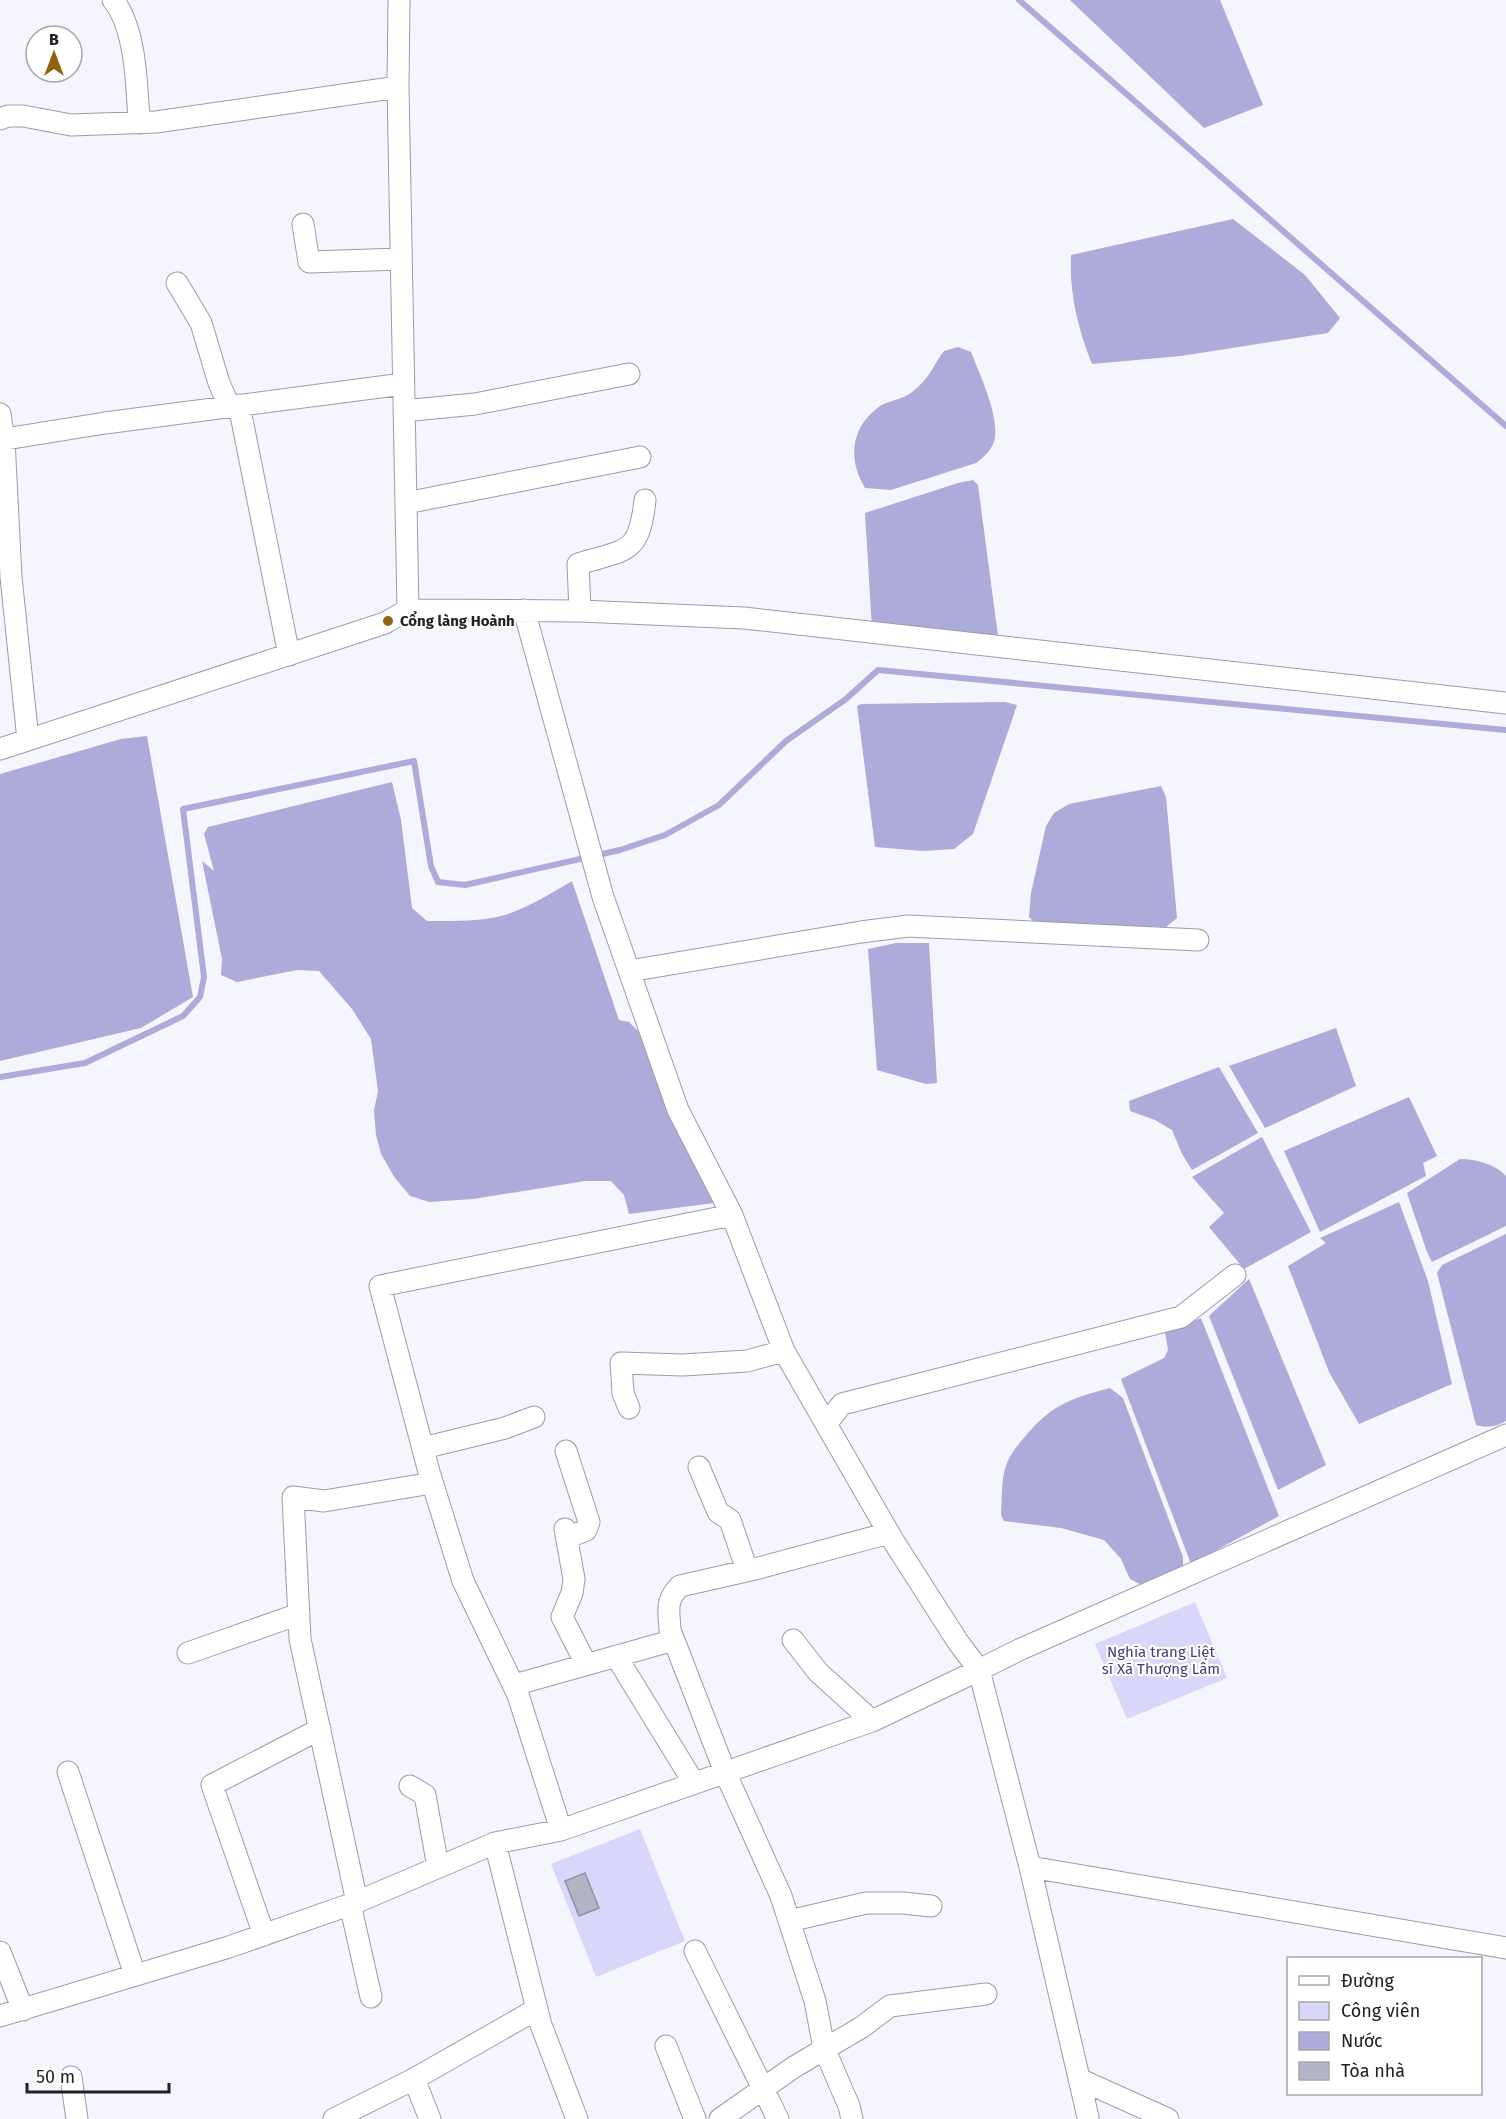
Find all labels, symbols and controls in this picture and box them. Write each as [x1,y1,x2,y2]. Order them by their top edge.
north arrow [24,24,84,84]
text: B [49,30,59,49]
place label: Cổng làng Hoành [400,611,515,630]
marker: Cổng làng Hoành [381,614,395,628]
park label: Nghĩa trang Liệt sĩ Xã Thượng Lâm [1102,1643,1220,1678]
legend [1287,1957,1482,2095]
text: Đường [1341,1970,1395,1992]
text: Công viên [1341,2000,1420,2022]
text: Nước [1341,2030,1383,2052]
scale bar [27,2056,170,2094]
text: Tòa nhà [1341,2060,1405,2082]
text: 50 m [36,2066,75,2088]

